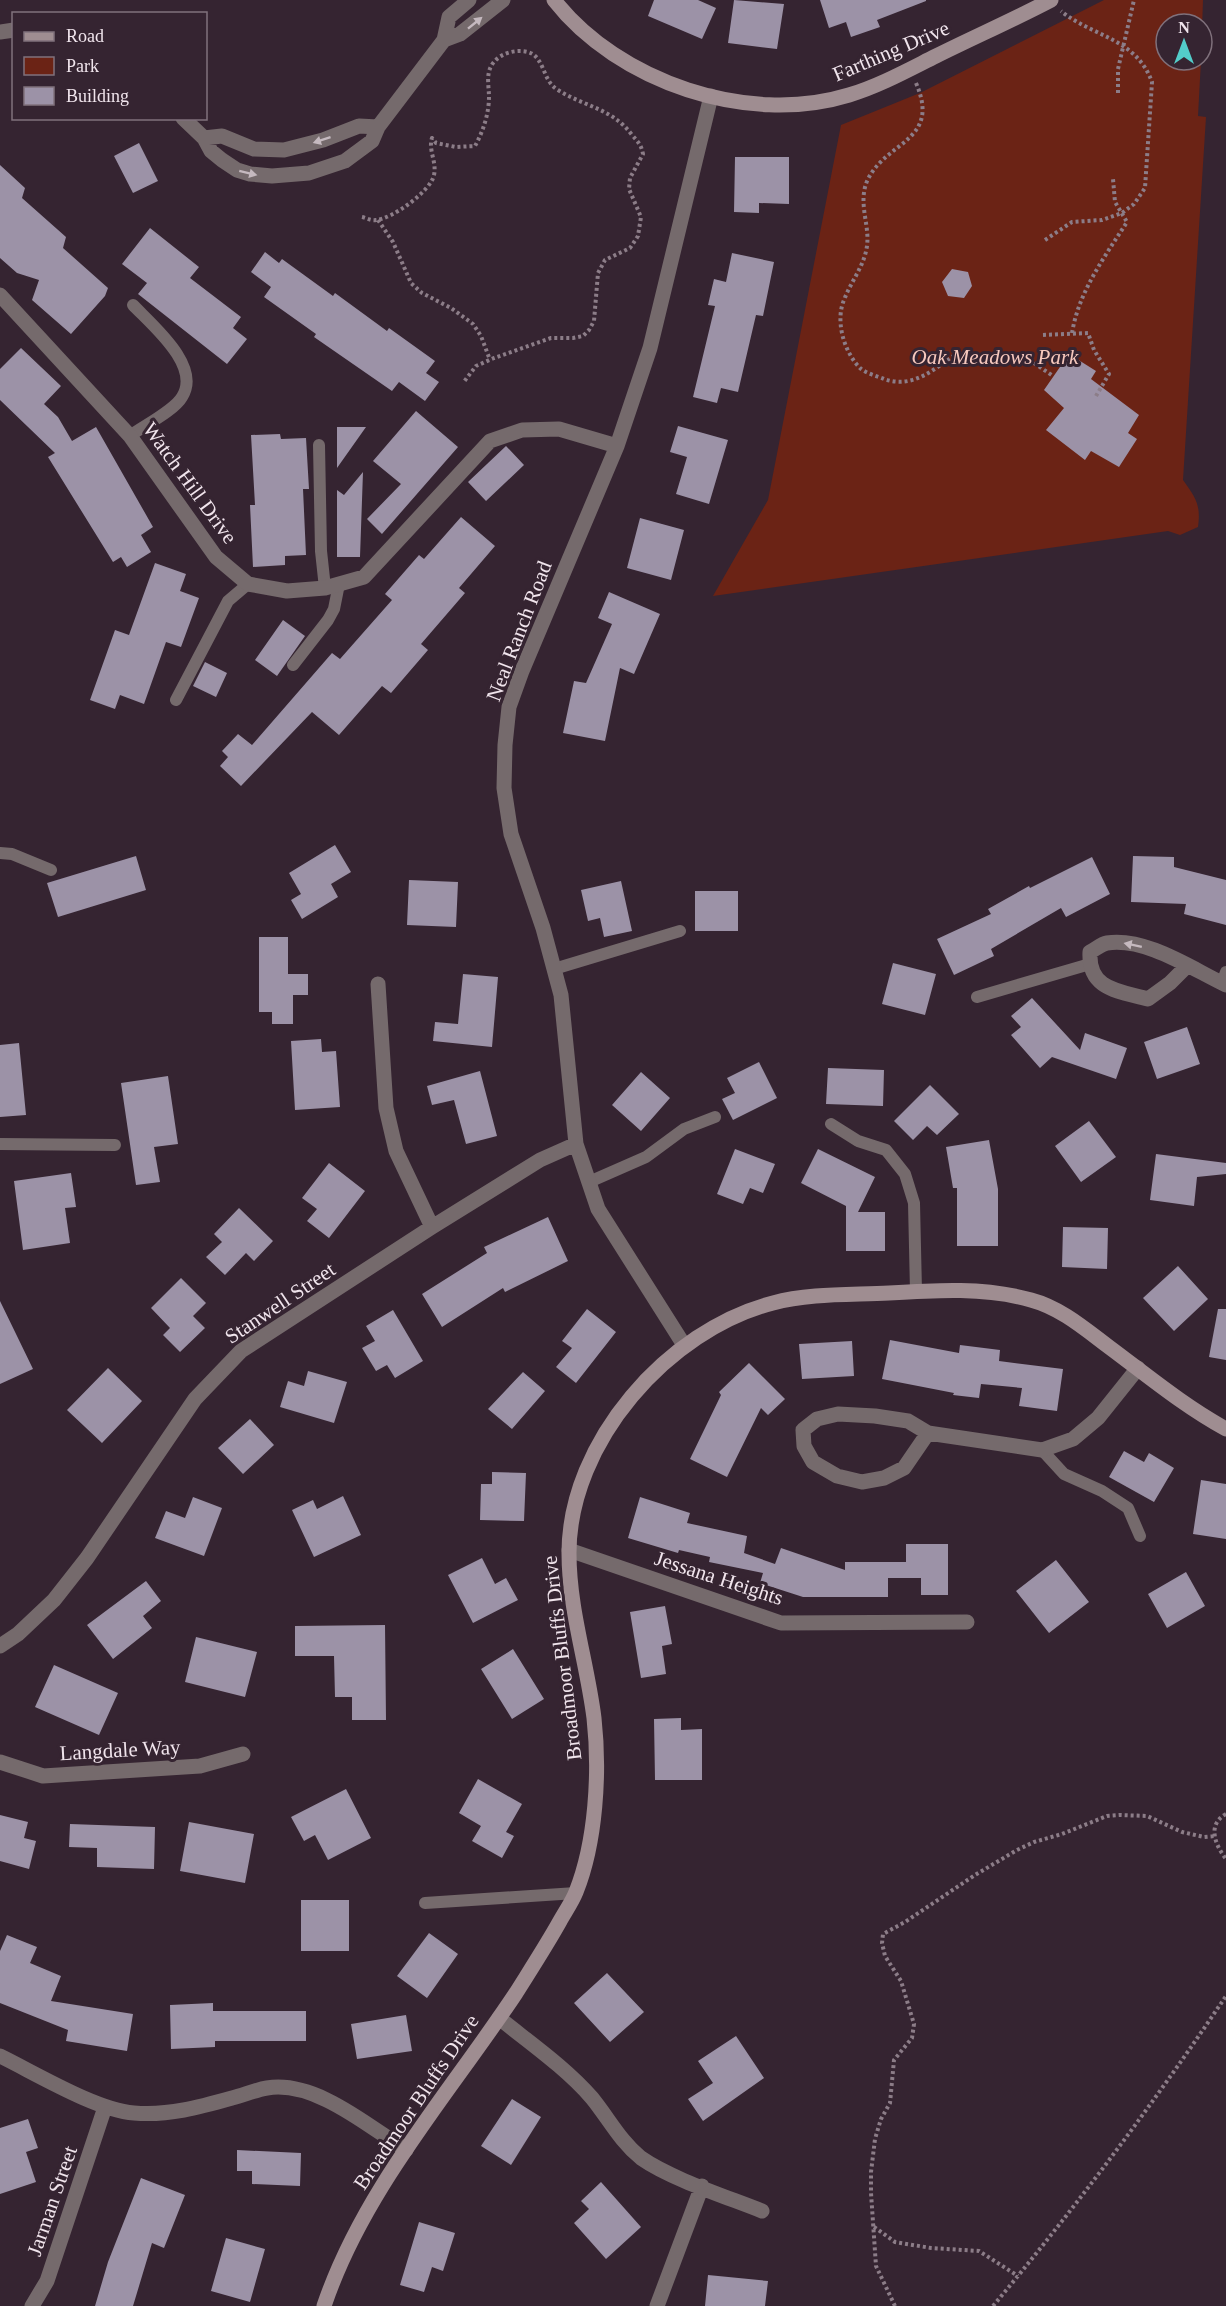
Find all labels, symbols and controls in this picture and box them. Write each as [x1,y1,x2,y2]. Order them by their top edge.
legend [12,12,207,120]
north arrow [1154,12,1214,72]
street label: Farthing Drive [829,16,953,86]
one-way arrow [467,17,482,29]
text: N [1178,19,1190,36]
text: Road [66,26,104,46]
text: Park [66,56,99,76]
text: Building [66,86,129,106]
one-way arrow [313,136,331,146]
one-way arrow [239,168,257,178]
park label: Oak Meadows Park [912,345,1079,369]
street label: Watch Hill Drive [138,418,242,548]
street label: Neal Ranch Road [481,557,557,704]
one-way arrow [1123,940,1142,949]
street label: Stanwell Street [220,1257,340,1349]
street label: Jessana Heights [652,1546,786,1610]
street label: Broadmoor Bluffs Drive [538,1554,586,1762]
street label: Langdale Way [59,1735,182,1765]
street label: Broadmoor Bluffs Drive [348,2010,484,2194]
street label: Jarman Street [22,2143,82,2259]

